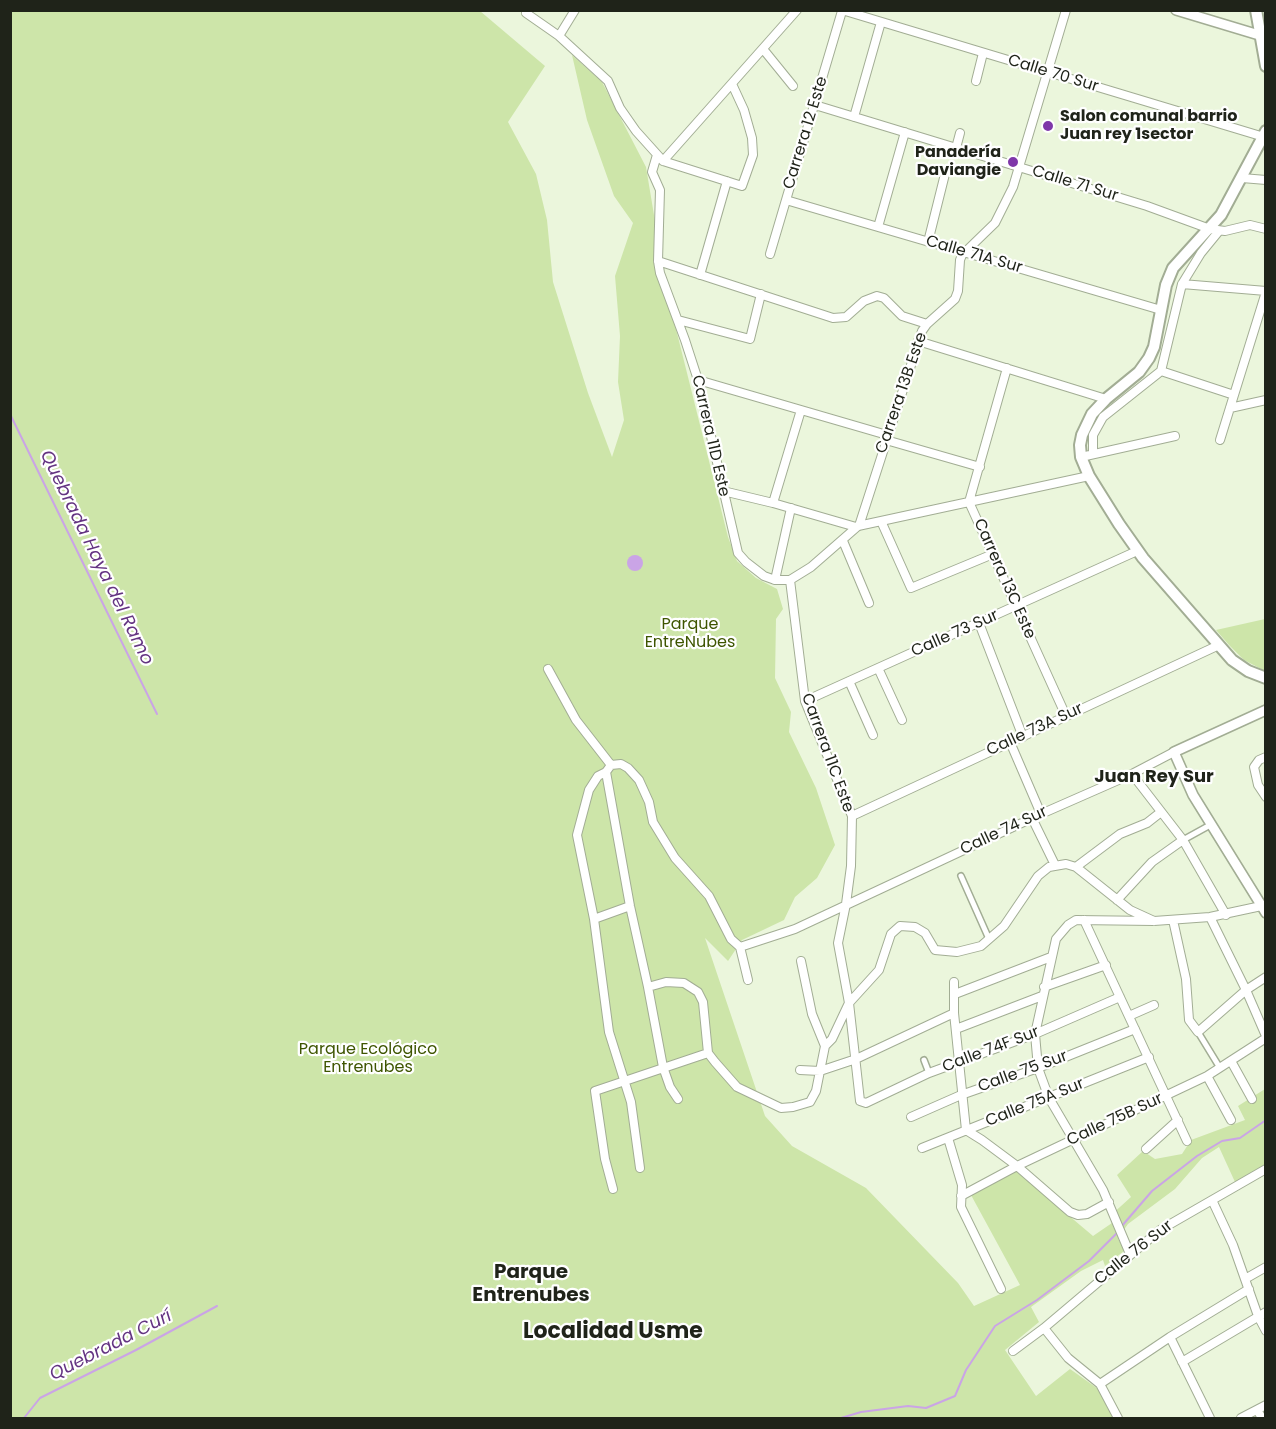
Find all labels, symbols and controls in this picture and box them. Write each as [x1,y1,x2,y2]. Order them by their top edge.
street label: Calle 70 Sur [1005,51,1101,97]
street label: Carrera 12 Este [780,74,832,192]
place label: Salon comunal barrio Juan rey 1sector [1060,107,1237,145]
marker: Salon comunal barrio Juan rey 1sector [1041,119,1055,133]
place label: Panadería Daviangie [915,143,1001,181]
marker: Panadería Daviangie [1006,155,1020,169]
street label: Calle 71 Sur [1030,162,1120,206]
street label: Calle 71A Sur [923,232,1025,278]
street label: Carrera 13B Este [872,330,932,456]
street label: Carrera 11D Este [687,373,733,499]
water label: Quebrada Haya del Ramo [35,447,157,669]
street label: Carrera 13C Este [969,516,1039,642]
street label: Calle 73 Sur [908,606,1002,662]
park label: Parque EntreNubes [645,615,735,653]
street label: Carrera 11C Este [797,691,857,815]
street label: Calle 73A Sur [984,699,1086,761]
district label: Juan Rey Sur [1094,766,1214,788]
street label: Calle 74 Sur [957,802,1051,860]
street label: Calle 74F Sur [940,1023,1042,1077]
park label: Parque Ecológico Entrenubes [299,1040,437,1078]
street label: Calle 75 Sur [976,1047,1070,1097]
street label: Calle 75A Sur [983,1074,1087,1132]
street label: Calle 75B Sur [1064,1089,1166,1151]
street label: Calle 76 Sur [1091,1216,1177,1290]
district label: Parque Entrenubes [472,1261,590,1308]
water label: Quebrada Curí [46,1306,176,1386]
district label: Localidad Usme [523,1319,703,1345]

